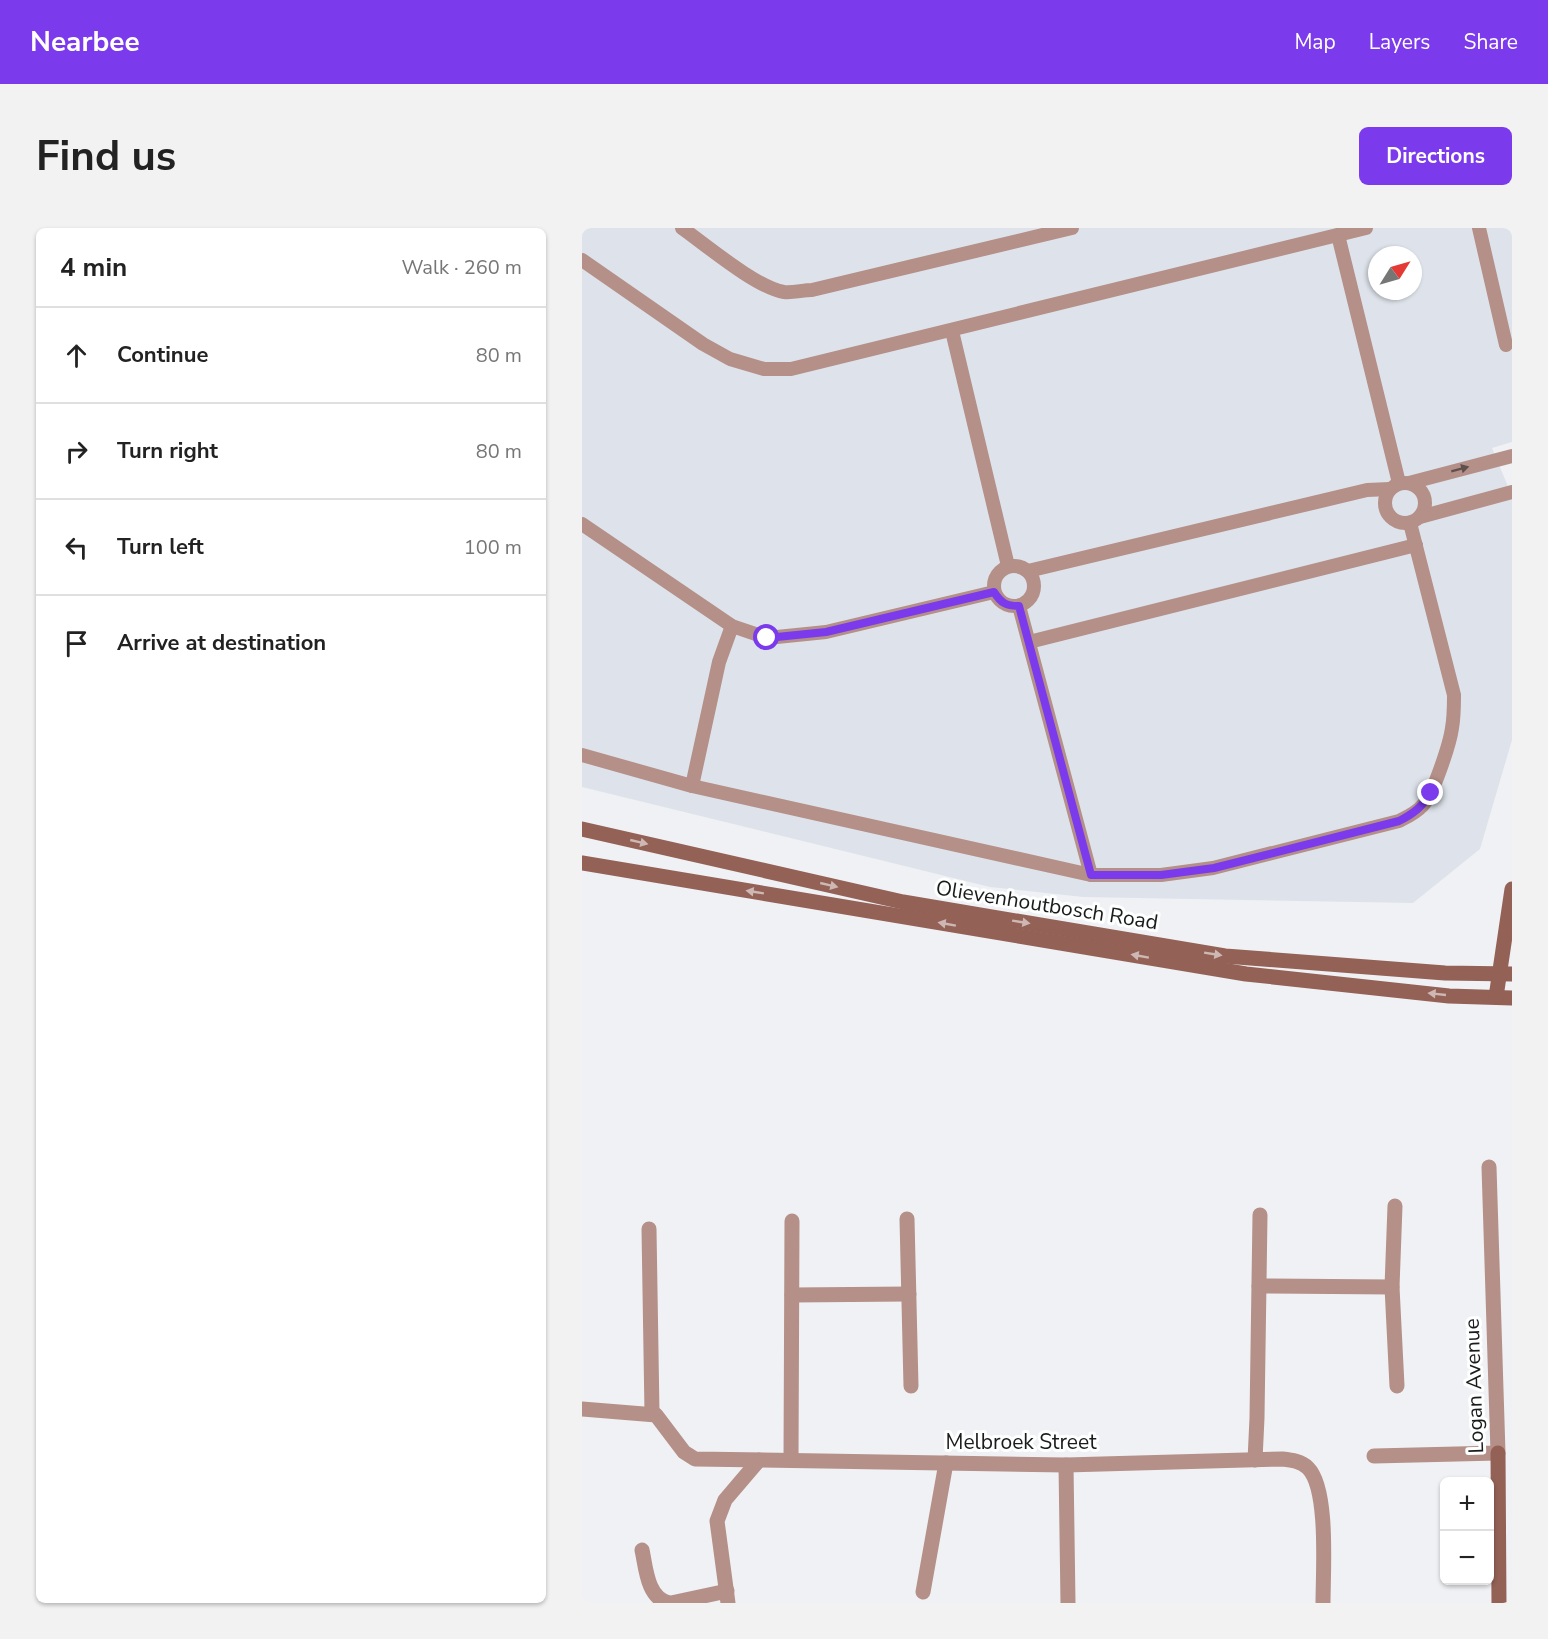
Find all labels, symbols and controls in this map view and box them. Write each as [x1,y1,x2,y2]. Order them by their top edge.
text: Nearbee [30,23,140,61]
text: Map [1294,28,1336,56]
text: Layers [1369,28,1430,56]
text: Share [1463,28,1518,56]
button: Directions [1359,127,1512,185]
text: Find us [36,128,176,185]
north arrow [1368,246,1422,300]
text: 4 min [60,250,127,285]
text: Walk · 260 m [402,254,522,281]
icon: ahead [60,339,93,372]
text: Continue [117,340,208,370]
text: 80 m [476,342,522,369]
icon: right [60,435,93,468]
text: Turn right [117,436,218,466]
text: 80 m [476,438,522,465]
one-way arrow [1451,463,1470,473]
icon: left [60,531,93,564]
text: Turn left [117,532,204,562]
text: 100 m [464,534,522,561]
route start [753,624,779,650]
icon: arrive [60,627,93,660]
text: Arrive at destination [117,628,326,658]
route end [1417,779,1443,805]
one-way arrow [630,838,648,848]
street label: Olievenhoutbosch Road [934,874,1160,936]
one-way arrow [820,881,839,891]
one-way arrow [745,887,764,896]
one-way arrow [1011,917,1030,926]
one-way arrow [938,919,957,928]
one-way arrow [1204,949,1223,958]
one-way arrow [1130,952,1149,961]
one-way arrow [1428,989,1447,999]
street label: Logan Avenue [1458,1318,1490,1454]
street label: Melbroek Street [945,1428,1097,1456]
map controls [1440,1477,1494,1585]
button: + [1440,1477,1494,1531]
button: − [1440,1531,1494,1585]

